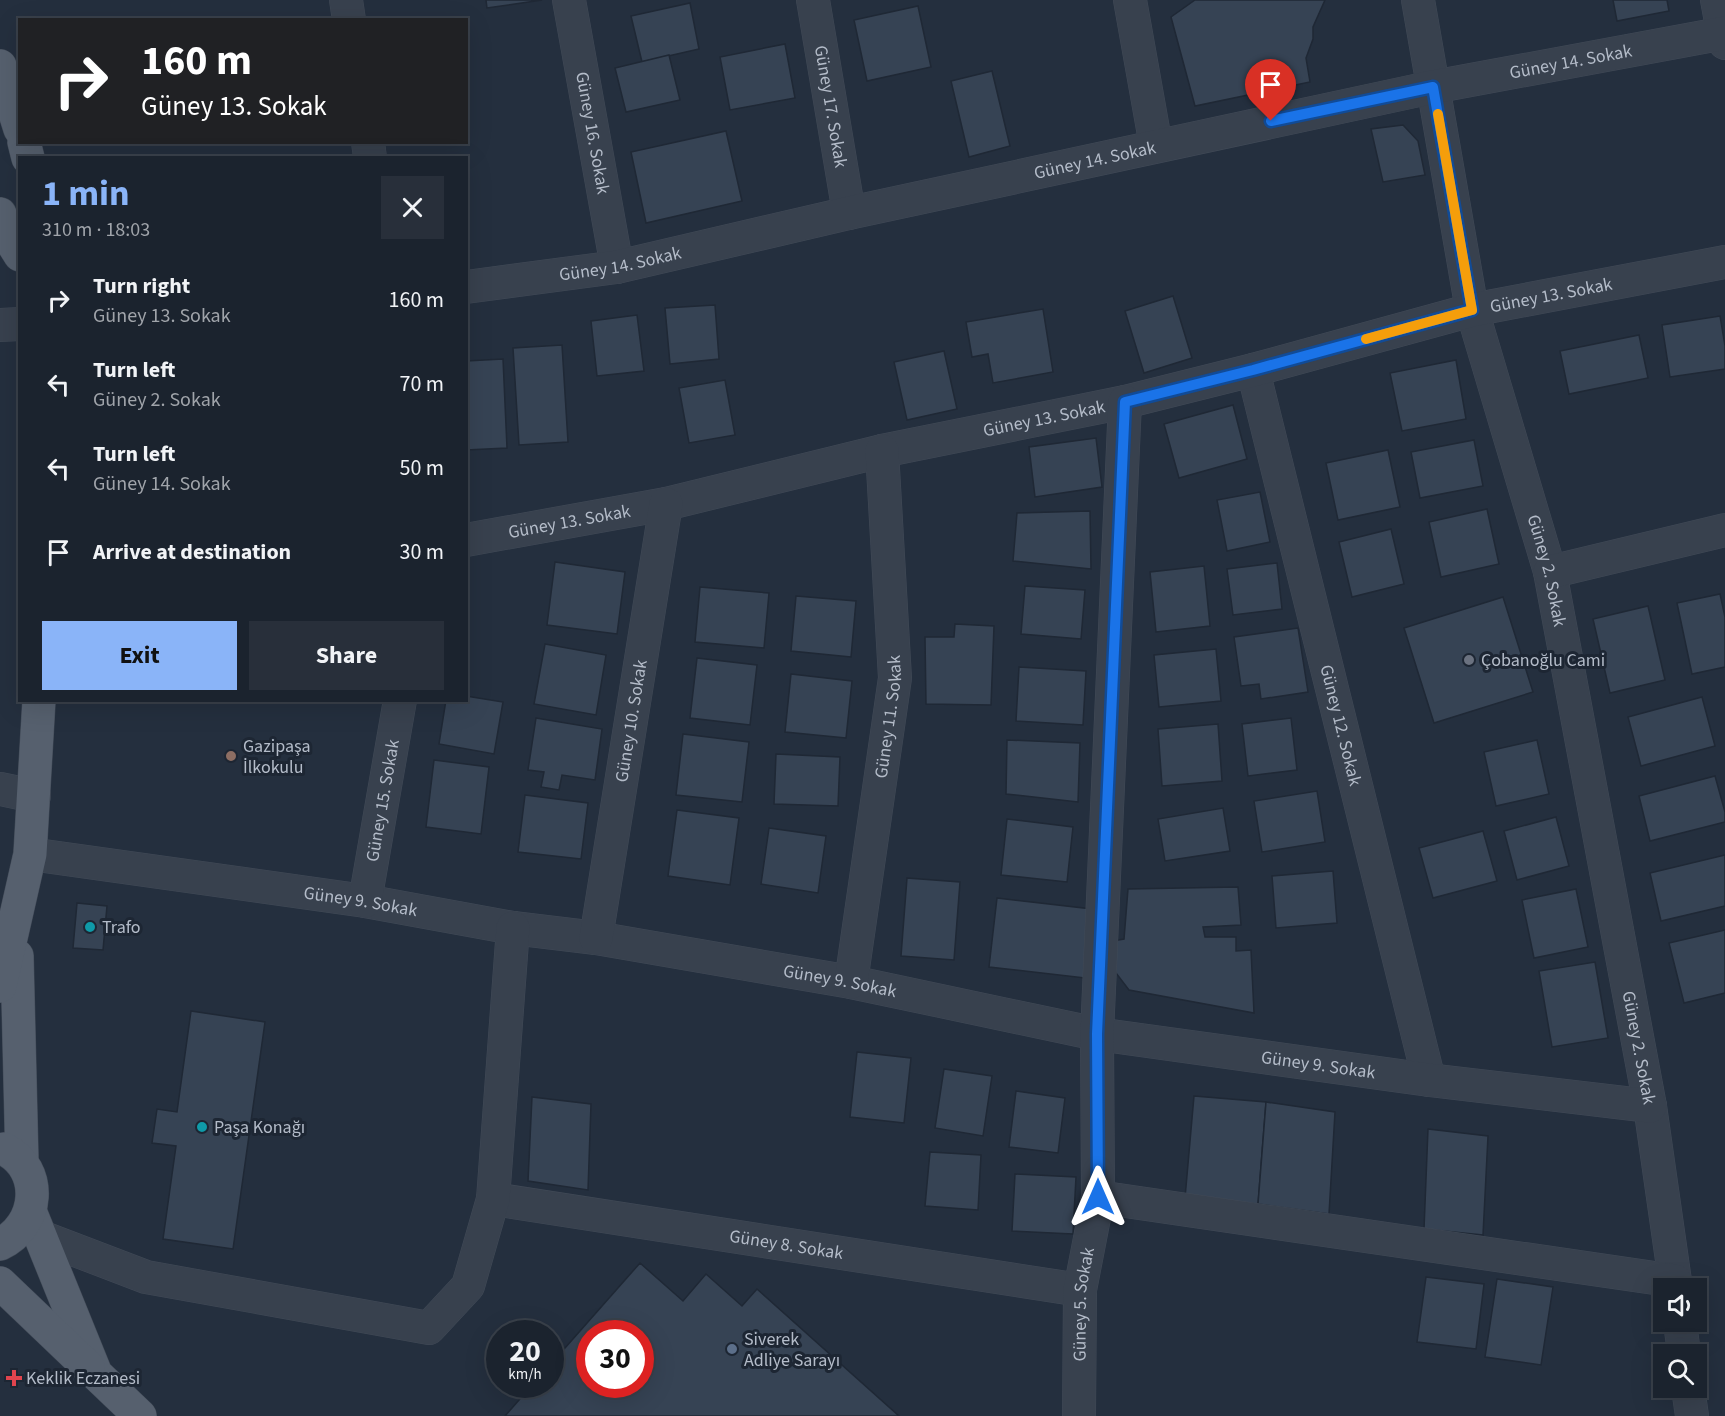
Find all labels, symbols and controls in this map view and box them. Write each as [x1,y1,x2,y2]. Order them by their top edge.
text: 160 m [141,31,252,91]
street label: Güney 14. Sokak [1507,38,1634,85]
icon: right [42,42,120,120]
street label: Güney 17. Sokak [808,43,854,170]
pin [1245,59,1296,121]
icon: arrive [1254,68,1287,101]
street label: Güney 16. Sokak [570,70,616,196]
text: Güney 13. Sokak [141,87,327,126]
street label: Güney 14. Sokak [1032,135,1158,185]
text: 1 min [42,168,130,219]
button: close [381,176,444,239]
text: 310 m · 18:03 [42,216,150,244]
street label: Güney 14. Sokak [558,240,684,287]
text: Turn right [93,270,190,302]
street label: Güney 13. Sokak [1488,271,1614,319]
icon: right [42,284,75,317]
text: 160 m [389,284,444,316]
text: Güney 13. Sokak [93,302,231,330]
text: Turn left [93,354,175,386]
icon: left [42,368,75,401]
text: 70 m [399,368,444,400]
text: Güney 2. Sokak [93,386,221,414]
street label: Güney 13. Sokak [981,394,1107,443]
text: Turn left [93,438,175,470]
icon: left [42,452,75,485]
text: 50 m [399,452,444,484]
text: Güney 14. Sokak [93,470,231,498]
street label: Güney 13. Sokak [506,498,633,545]
street label: Güney 2. Sokak [1521,511,1573,629]
icon: arrive [42,536,75,569]
text: Arrive at destination [93,536,291,568]
text: 30 m [399,536,444,568]
button: Exit [42,621,237,690]
button: Share [249,621,444,690]
place label: Çobanoğlu Cami [1481,648,1605,673]
marker: Çobanoğlu Cami [1462,653,1476,667]
street label: Güney 11. Sokak [868,654,908,780]
street label: Güney 10. Sokak [609,658,653,784]
street label: Güney 12. Sokak [1314,662,1368,788]
place label: Gazipaşa İlkokulu [243,734,311,780]
street label: Güney 15. Sokak [360,737,405,864]
marker: Gazipaşa İlkokulu [224,749,238,763]
street label: Güney 9. Sokak [302,880,420,923]
place label: Trafo [102,915,141,940]
marker: Trafo [83,920,97,934]
street label: Güney 9. Sokak [781,958,899,1004]
street label: Güney 2. Sokak [1616,989,1662,1107]
street label: Güney 9. Sokak [1260,1044,1377,1085]
place label: Paşa Konağı [214,1115,305,1140]
marker: Paşa Konağı [195,1120,209,1134]
position arrow [1066,1165,1130,1229]
street label: Güney 8. Sokak [728,1223,845,1266]
street label: Güney 5. Sokak [1067,1245,1101,1362]
map controls [1653,1278,1707,1398]
button: sound [1653,1278,1707,1332]
speed limit sign: 30 [576,1320,654,1398]
place label: Siverek Adliye Sarayı [744,1327,840,1373]
text: 20 [509,1330,541,1373]
marker: Siverek Adliye Sarayı [725,1342,739,1356]
button: search [1653,1344,1707,1398]
text: km/h [508,1364,542,1385]
place label: Keklik Eczanesi [26,1366,140,1391]
marker: Keklik Eczanesi [7,1371,21,1385]

